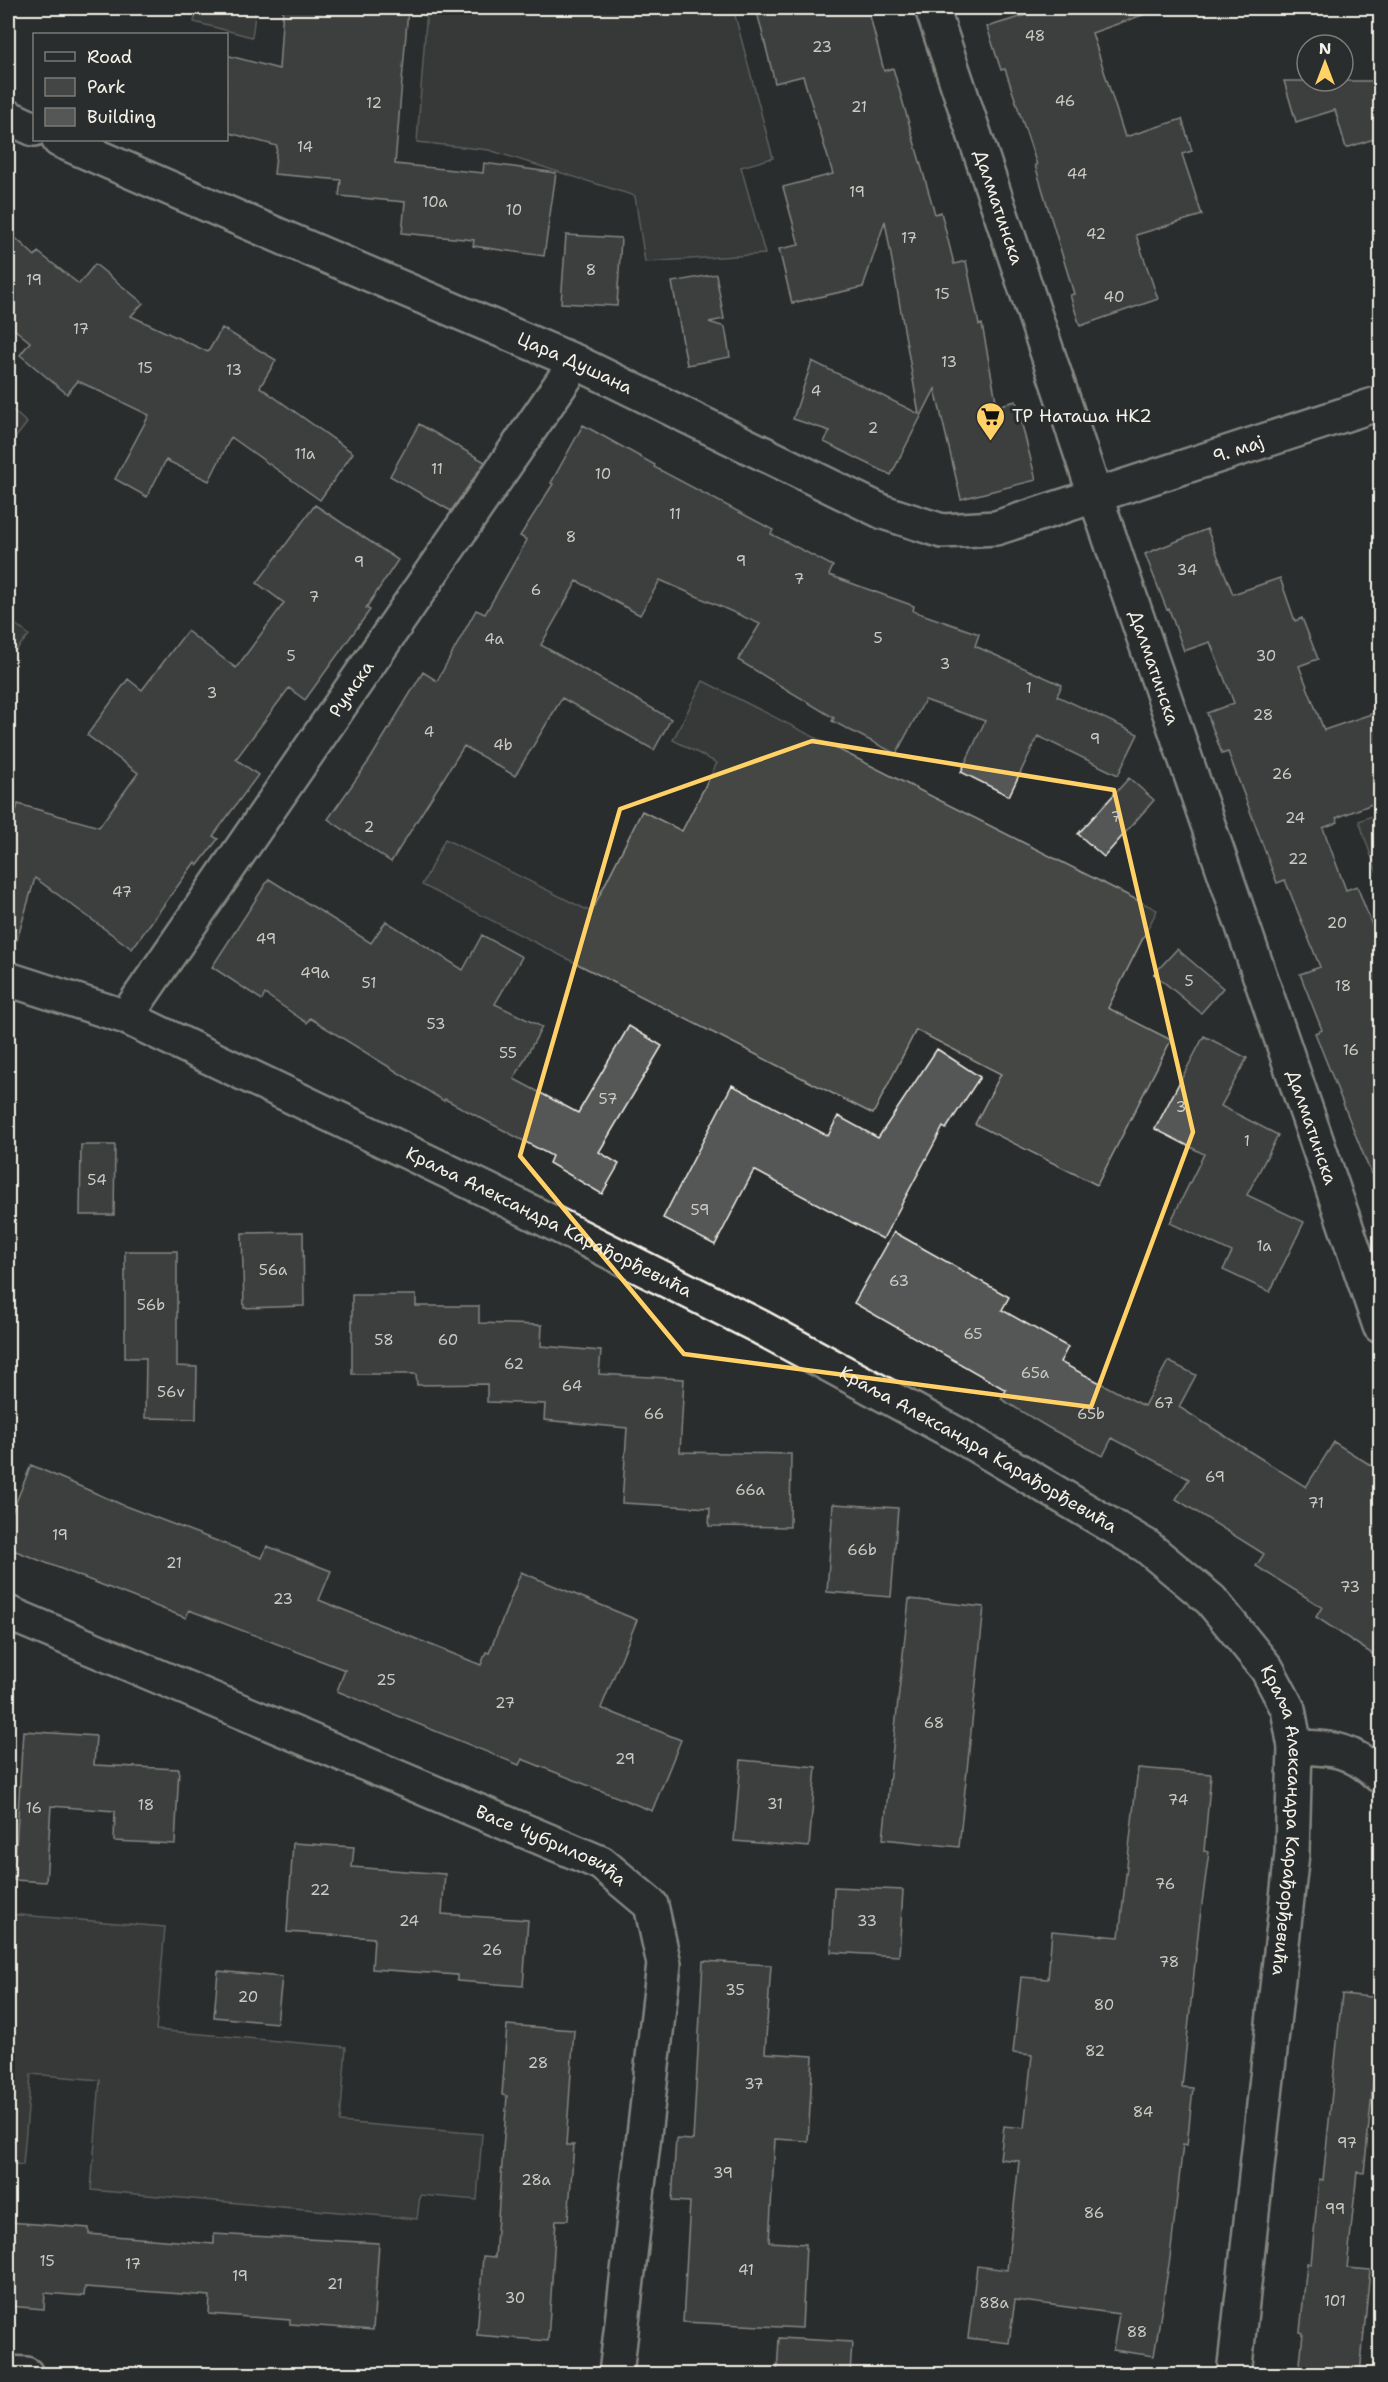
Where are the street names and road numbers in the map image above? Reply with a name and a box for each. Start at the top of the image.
street label: Далматинска [968,147,1029,268]
street label: Цара Душана [514,326,636,400]
street label: 9. мај [1209,430,1267,469]
street label: Далматинска [1123,607,1185,728]
street label: Румска [323,656,379,722]
street label: Далматинска [1281,1067,1343,1188]
street label: Краља Александра Карађорђевића [402,1141,696,1303]
street label: Краља Александра Карађорђевића [835,1361,1122,1538]
street label: Краља Александра Карађорђевића [1255,1661,1307,1977]
street label: Васе Чубриловића [472,1799,632,1892]

